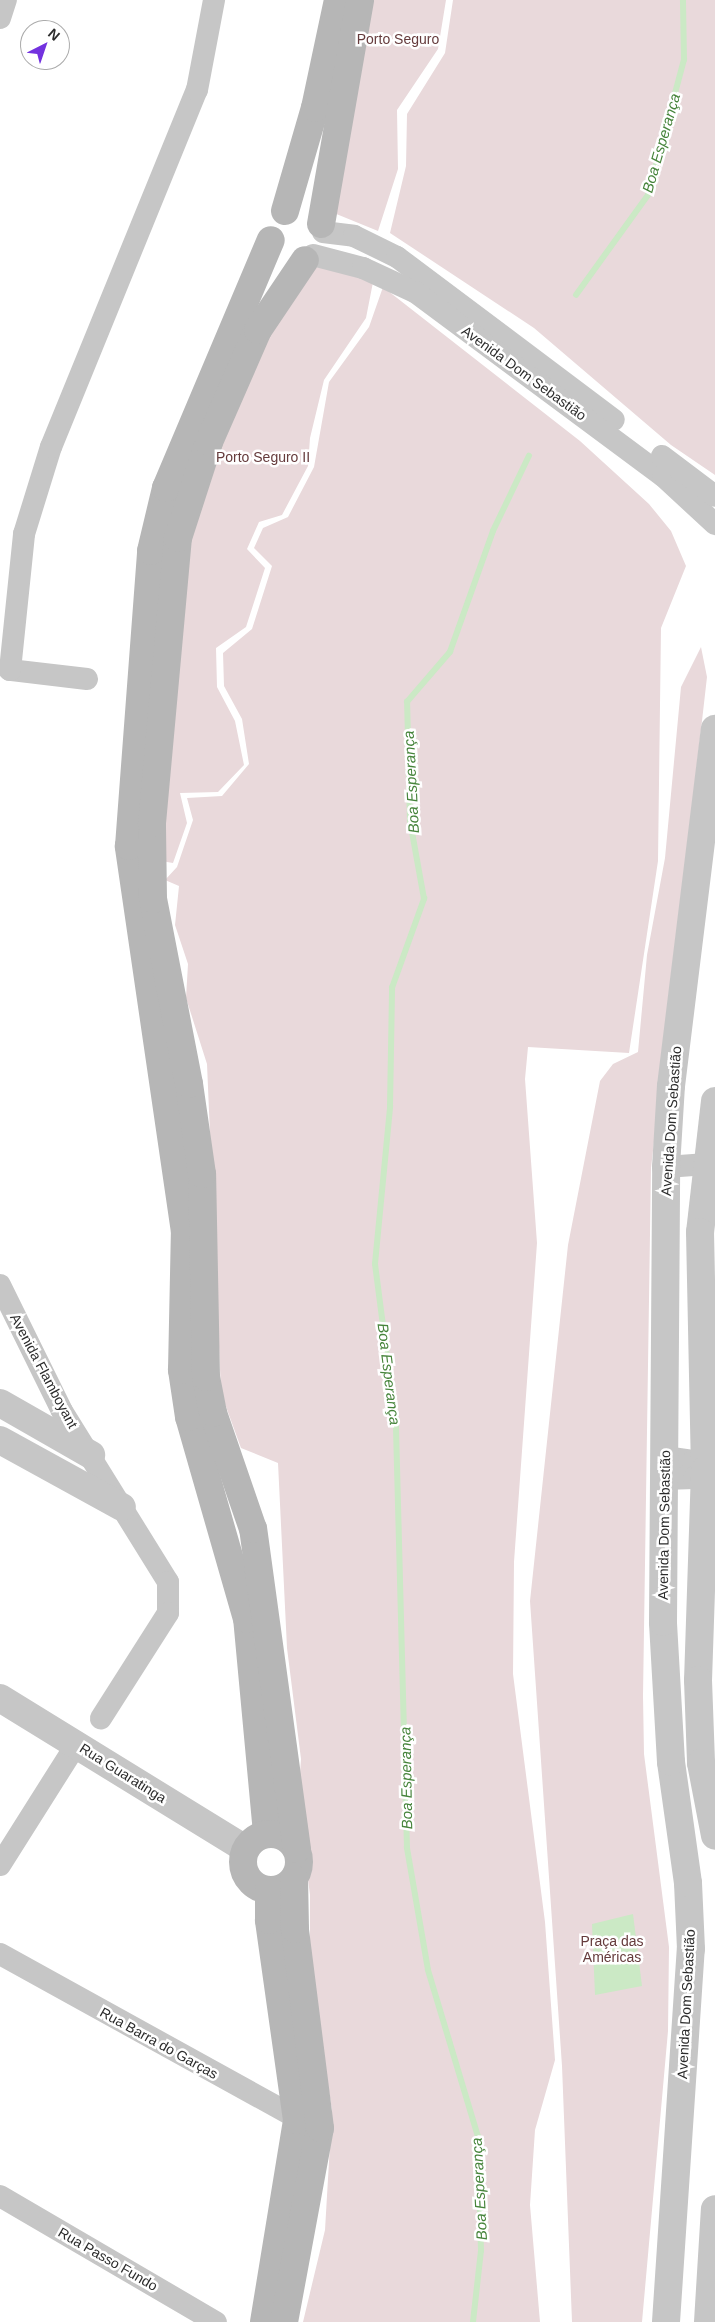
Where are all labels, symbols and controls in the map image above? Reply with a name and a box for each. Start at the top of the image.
north arrow [20,20,70,70]
text: N [45,25,63,44]
park label: Porto Seguro [357,31,439,47]
water label: Boa Esperança [638,91,684,195]
street label: Avenida Dom Sebastião [458,322,590,424]
park label: Porto Seguro II [216,449,310,465]
water label: Boa Esperança [399,730,423,834]
street label: Avenida Dom Sebastião [657,1046,685,1196]
street label: Avenida Flamboyant [7,1311,81,1431]
water label: Boa Esperança [374,1322,404,1426]
street label: Avenida Dom Sebastião [654,1450,674,1600]
water label: Boa Esperança [396,1727,416,1829]
street label: Rua Guaratinga [77,1740,169,1806]
street label: Avenida Dom Sebastião [674,1929,698,2079]
park label: Praça das Américas [580,1933,644,1965]
street label: Rua Barra do Garças [97,2004,221,2082]
water label: Boa Esperança [467,2137,491,2241]
street label: Rua Passo Fundo [55,2224,161,2294]

